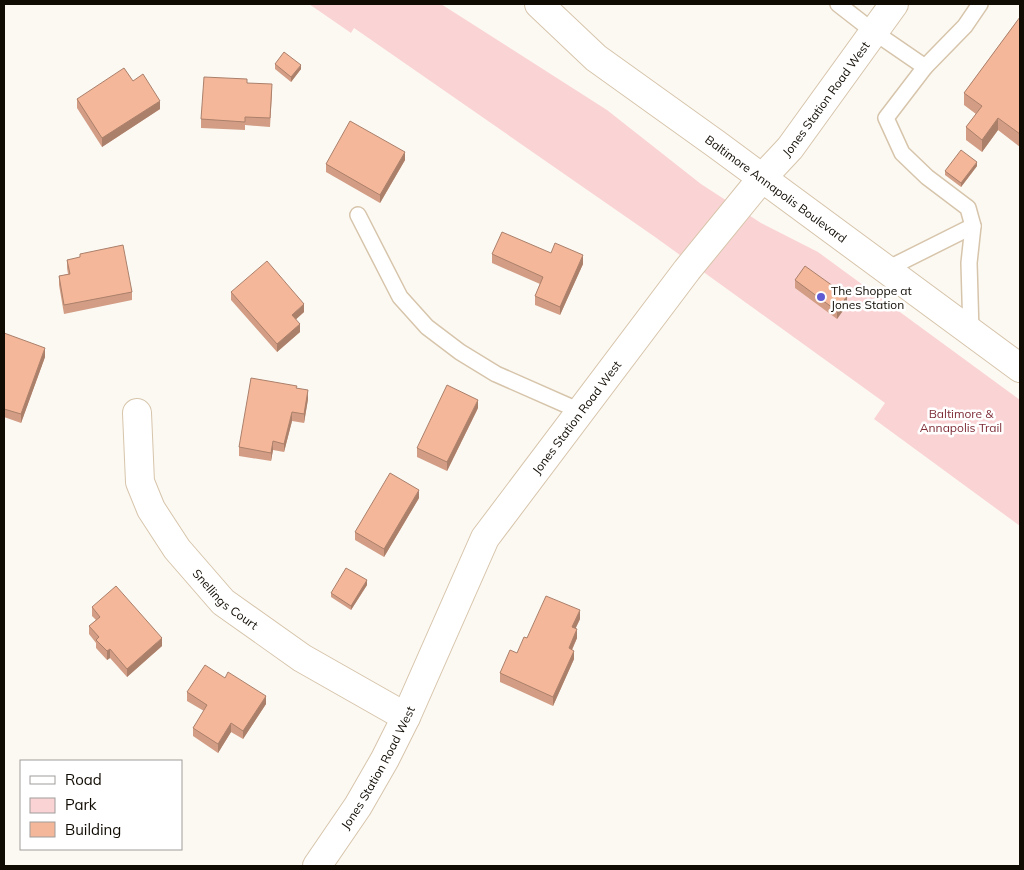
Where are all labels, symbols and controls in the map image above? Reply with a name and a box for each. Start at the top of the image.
street label: Jones Station Road West [779,38,872,159]
street label: Baltimore Annapolis Boulevard [703,131,850,245]
place label: The Shoppe at Jones Station [831,283,912,312]
marker: The Shoppe at Jones Station [815,291,827,303]
street label: Jones Station Road West [529,357,624,477]
park label: Baltimore & Annapolis Trail [920,406,1002,435]
street label: Snellings Court [190,565,261,632]
street label: Jones Station Road West [337,704,417,832]
legend [20,760,182,850]
text: Road [65,770,102,789]
text: Park [65,795,97,814]
text: Building [65,820,121,839]

